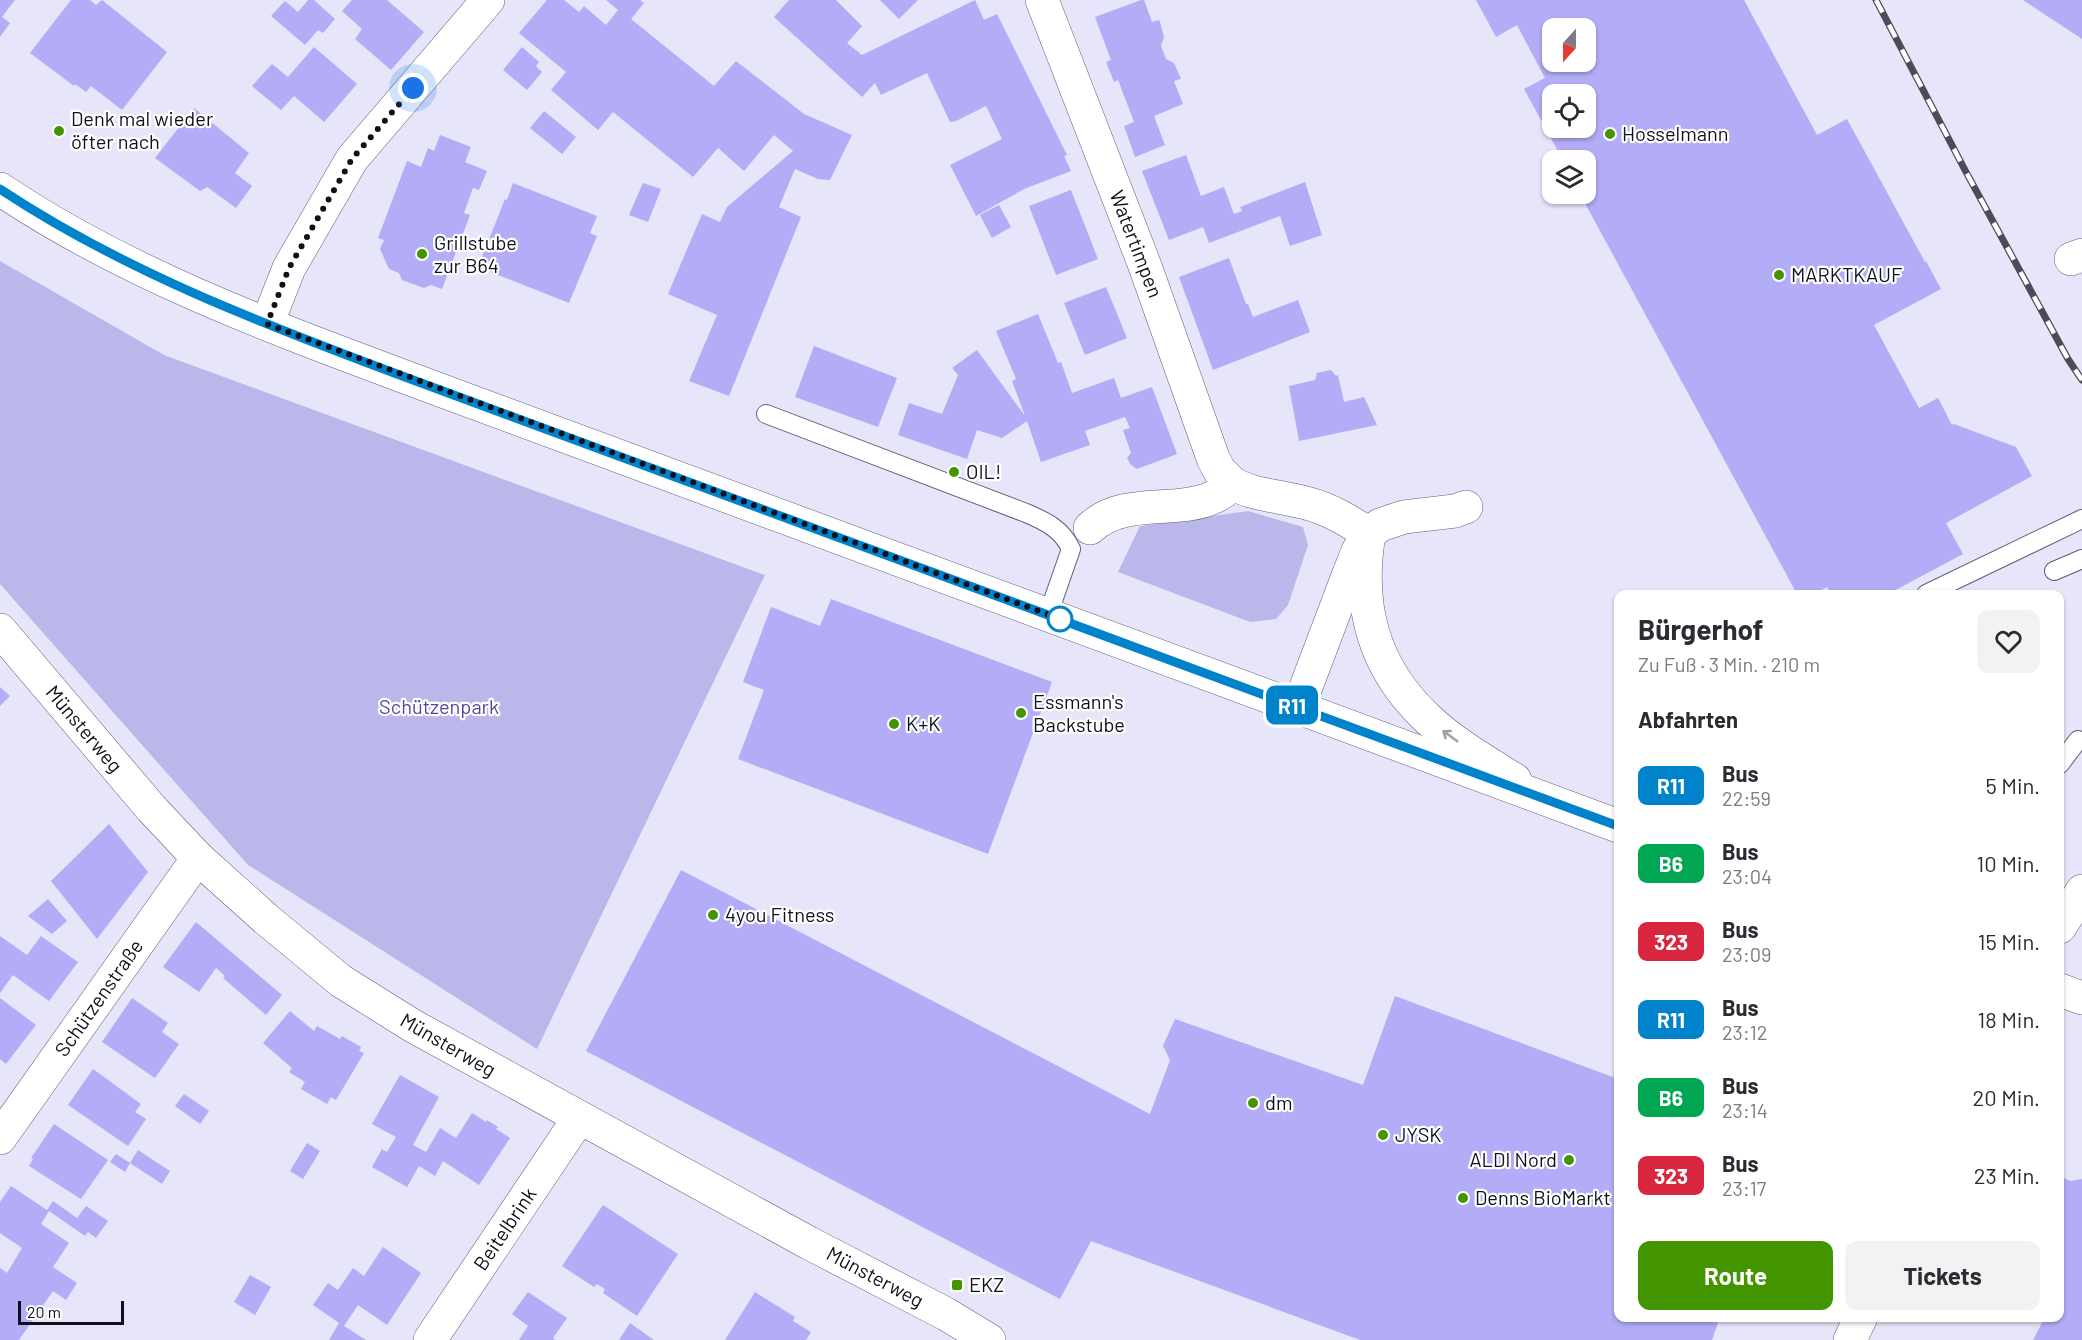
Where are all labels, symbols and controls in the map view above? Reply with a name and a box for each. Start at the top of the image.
north arrow [1542,18,1596,72]
map controls [1542,18,1596,204]
your location [398,73,428,103]
button: locate [1542,84,1596,138]
place label: Denk mal wieder öfter nach [71,106,213,153]
place label: Hosselmann [1622,121,1729,145]
marker: Denk mal wieder öfter nach [52,124,66,138]
marker: Hosselmann [1603,127,1617,141]
button: layers [1542,150,1596,204]
street label: Watertimpen [1105,186,1168,301]
place label: Grillstube zur B64 [434,230,517,277]
marker: Grillstube zur B64 [415,247,429,261]
place label: MARKTKAUF [1791,262,1902,286]
marker: MARKTKAUF [1772,268,1786,282]
place label: OIL! [966,459,1001,483]
marker: OIL! [947,465,961,479]
unlabelled marker [1047,606,1073,632]
button: heart [1977,610,2040,673]
text: Bürgerhof [1638,612,1763,646]
text: Zu Fuß · 3 Min. · 210 m [1638,652,1820,676]
street label: Münsterweg [41,680,128,777]
line badge: R11 [1258,686,1326,724]
place label: Essmann's Backstube [1033,689,1125,736]
text: R11 [1278,693,1306,718]
park label: Schützenpark [379,694,499,718]
marker: Essmann's Backstube [1014,706,1028,720]
text: Abfahrten [1638,706,1738,732]
place label: K+K [906,711,940,735]
marker: K+K [887,717,901,731]
one-way arrow [1442,730,1458,742]
text: Bus [1722,760,1759,786]
text: 5 Min. [1985,772,2040,798]
text: R11 [1657,773,1685,798]
text: 22:59 [1722,786,1771,810]
text: Bus [1722,838,1759,864]
text: 10 Min. [1977,850,2040,876]
text: B6 [1659,851,1683,876]
text: 23:04 [1722,864,1772,888]
place label: 4you Fitness [725,902,834,926]
marker: 4you Fitness [706,908,720,922]
text: Bus [1722,916,1759,942]
text: 15 Min. [1978,928,2040,954]
text: 323 [1654,929,1688,954]
street label: Schützenstraße [49,934,147,1061]
text: 23:09 [1722,942,1771,966]
text: Bus [1722,994,1759,1020]
text: 18 Min. [1978,1006,2040,1032]
street label: Münsterweg [396,1007,501,1081]
text: R11 [1657,1007,1685,1032]
text: 23:12 [1722,1020,1767,1044]
text: Bus [1722,1072,1759,1098]
text: 20 Min. [1973,1084,2040,1110]
text: B6 [1659,1085,1683,1110]
place label: dm [1265,1090,1292,1114]
marker: dm [1246,1096,1260,1110]
text: 23:14 [1722,1098,1768,1122]
place label: JYSK [1395,1122,1442,1146]
marker: JYSK [1376,1128,1390,1142]
place label: ALDI Nord [1469,1147,1557,1171]
text: Bus [1722,1150,1759,1176]
marker: ALDI Nord [1562,1153,1576,1167]
text: 23 Min. [1974,1162,2040,1188]
text: 323 [1654,1163,1688,1188]
text: 23:17 [1722,1176,1766,1200]
street label: Beitelbrink [468,1183,541,1274]
place label: Denns BioMarkt [1475,1185,1611,1209]
marker: Denns BioMarkt [1456,1191,1470,1205]
street label: Münsterweg [823,1241,928,1312]
button: Route [1638,1241,1833,1310]
button: Tickets [1845,1241,2040,1310]
place label: EKZ [969,1272,1004,1296]
marker: EKZ [950,1278,964,1292]
scale bar [18,1298,124,1326]
text: 20 m [27,1302,61,1321]

